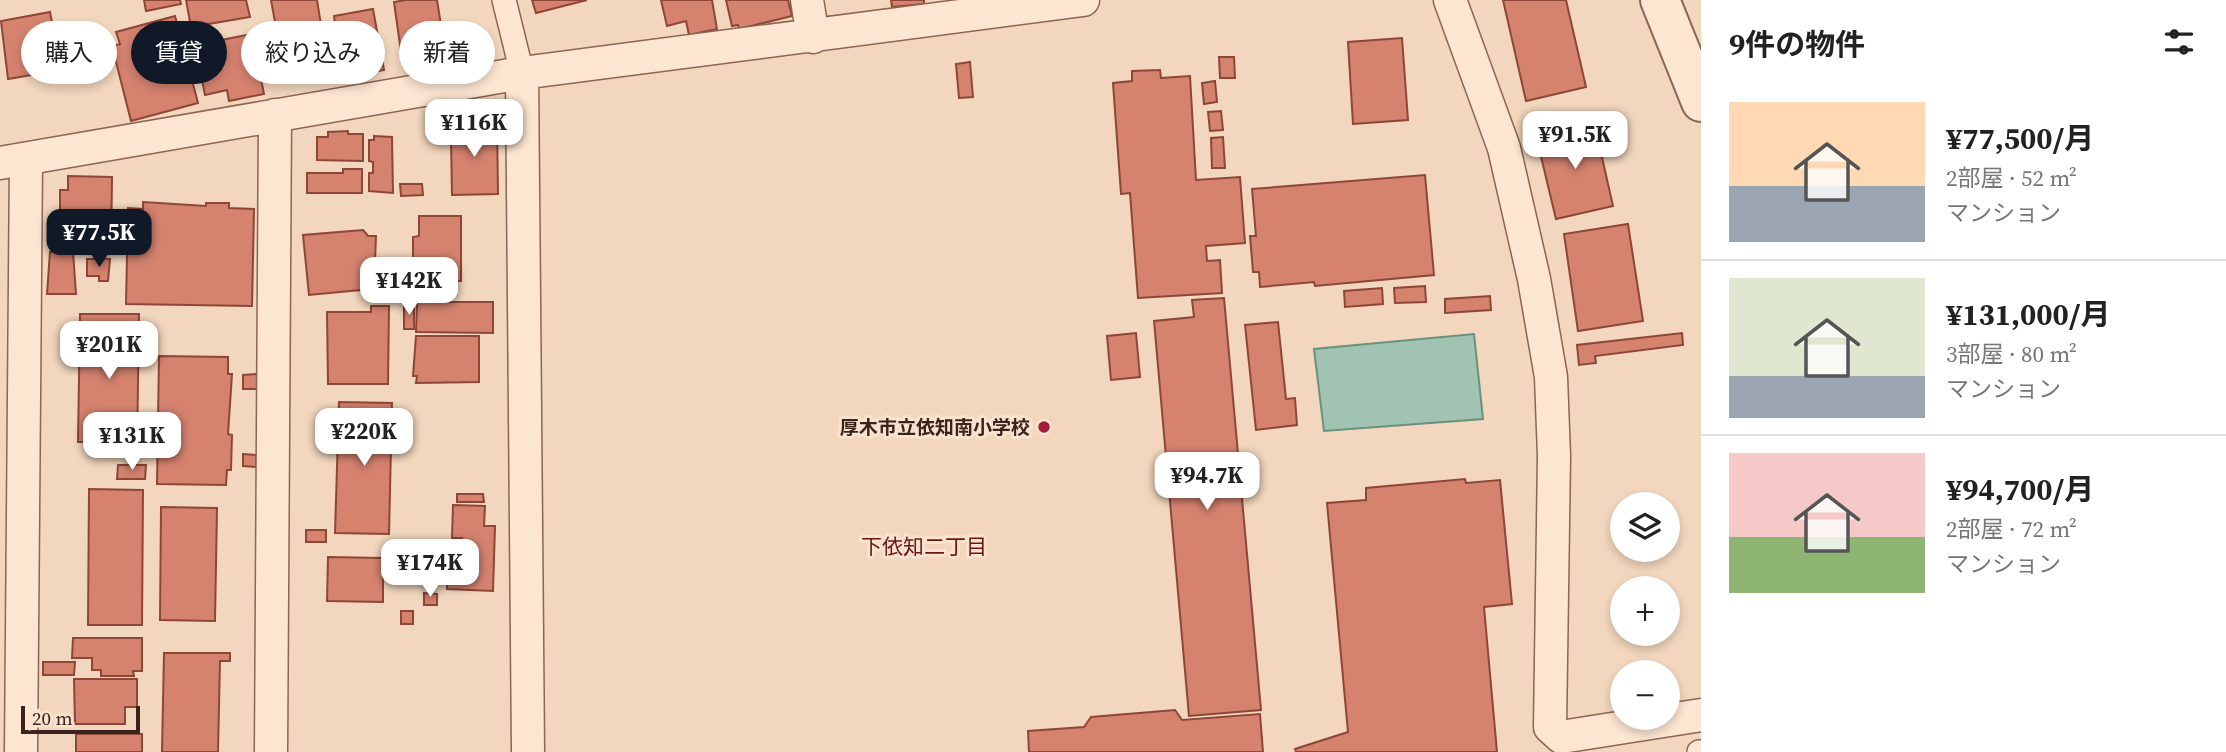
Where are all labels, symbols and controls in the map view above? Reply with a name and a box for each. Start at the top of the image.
chip: 購入 [21,21,117,84]
chip: 賃貸 [131,21,227,84]
chip: 絞り込み [241,21,385,84]
chip: 新着 [399,21,495,84]
icon: filters [2160,23,2198,61]
text: 9件の物件 [1729,24,1865,65]
pin: ¥116K [425,100,523,159]
text: ¥116K [441,106,507,138]
pin: ¥91.5K [1518,111,1632,171]
text: ¥91.5K [1539,118,1611,150]
text: ¥77,500/月 [1946,118,2094,159]
icon: home [1785,130,1869,214]
text: 2部屋 · 52 m² [1946,162,2077,194]
text: マンション [1946,197,2061,229]
pin: ¥77.5K [42,210,156,269]
text: ¥77.5K [63,216,135,248]
pin: ¥142K [360,258,458,317]
text: ¥142K [376,264,442,296]
text: ¥131,000/月 [1946,294,2110,335]
icon: home [1785,306,1869,390]
pin: ¥201K [60,322,158,381]
text: ¥201K [76,328,142,360]
text: 3部屋 · 80 m² [1946,338,2077,370]
text: マンション [1946,373,2061,405]
pin: ¥220K [315,408,413,468]
pin: ¥131K [83,412,181,472]
place label: 厚木市立依知南小学校 [840,414,1030,440]
text: ¥220K [331,415,397,447]
text: ¥131K [99,419,165,451]
marker: 厚木市立依知南小学校 [1036,419,1052,435]
pin: ¥94.7K [1150,452,1264,512]
text: ¥94.7K [1171,459,1243,491]
text: ¥94,700/月 [1946,469,2094,510]
icon: home [1785,481,1869,565]
map controls [1610,492,1680,730]
button: layers [1610,492,1680,562]
text: 2部屋 · 72 m² [1946,513,2077,545]
district label: 下依知二丁目 [861,532,987,561]
pin: ¥174K [381,540,479,599]
text: ¥174K [397,546,463,578]
text: マンション [1946,548,2061,580]
button: + [1610,576,1680,646]
button: − [1610,660,1680,730]
scale bar [21,703,140,735]
text: 20 m [32,705,73,731]

